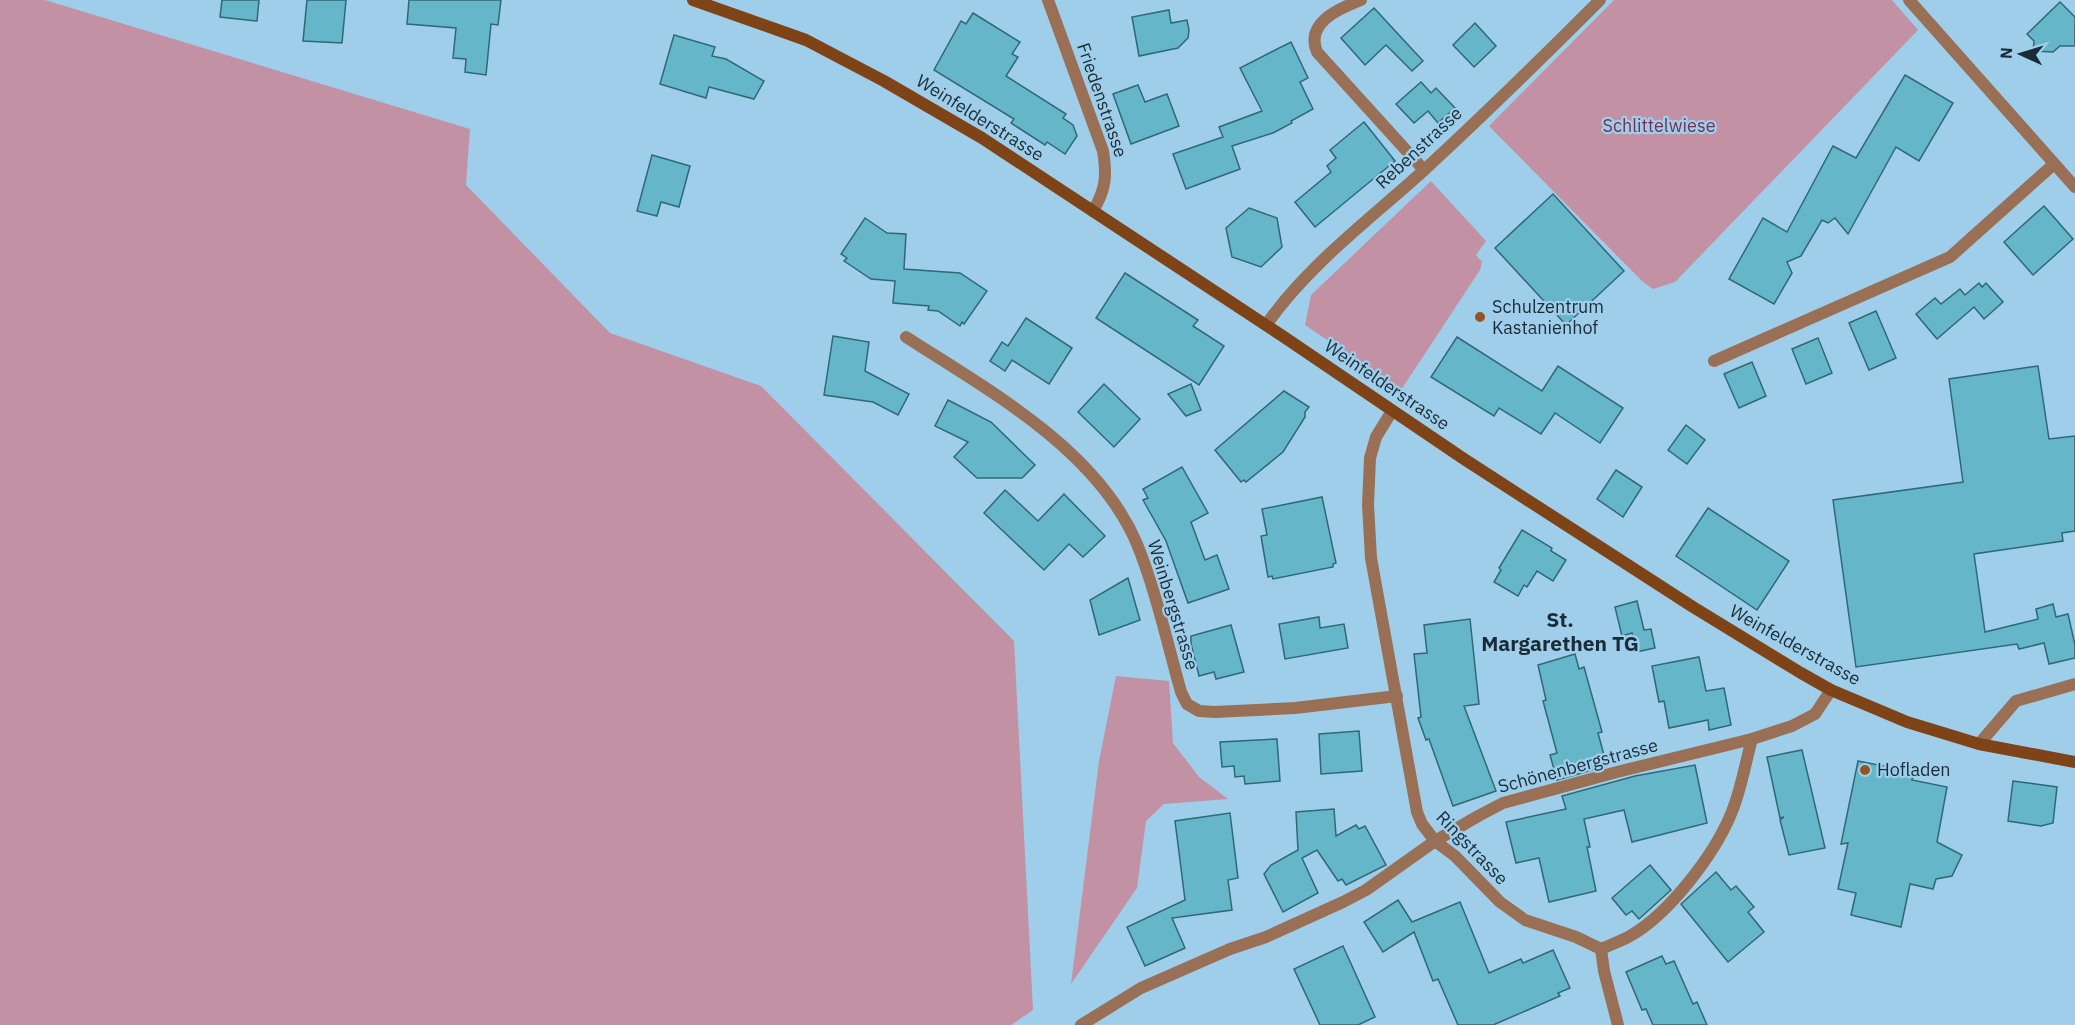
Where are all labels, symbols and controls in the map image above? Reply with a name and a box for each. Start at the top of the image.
north arrow [1991,24,2051,84]
street label: Friedenstrasse [1072,40,1133,160]
text: N [1996,46,2016,59]
street label: Weinfelderstrasse [912,69,1048,166]
street label: Rebenstrasse [1371,102,1467,194]
park label: Schlittelwiese [1602,114,1716,137]
place label: Schulzentrum Kastanienhof [1492,295,1604,339]
marker: Schulzentrum Kastanienhof [1473,310,1487,324]
street label: Weinfelderstrasse [1320,334,1454,435]
street label: Weinbergstrasse [1143,537,1204,673]
street label: Weinfelderstrasse [1726,599,1865,690]
district label: St. Margarethen TG [1481,605,1639,657]
street label: Schönenbergstrasse [1495,733,1660,798]
place label: Hofladen [1877,758,1951,781]
marker: Hofladen [1858,763,1872,777]
street label: Ringstrasse [1431,806,1513,890]

